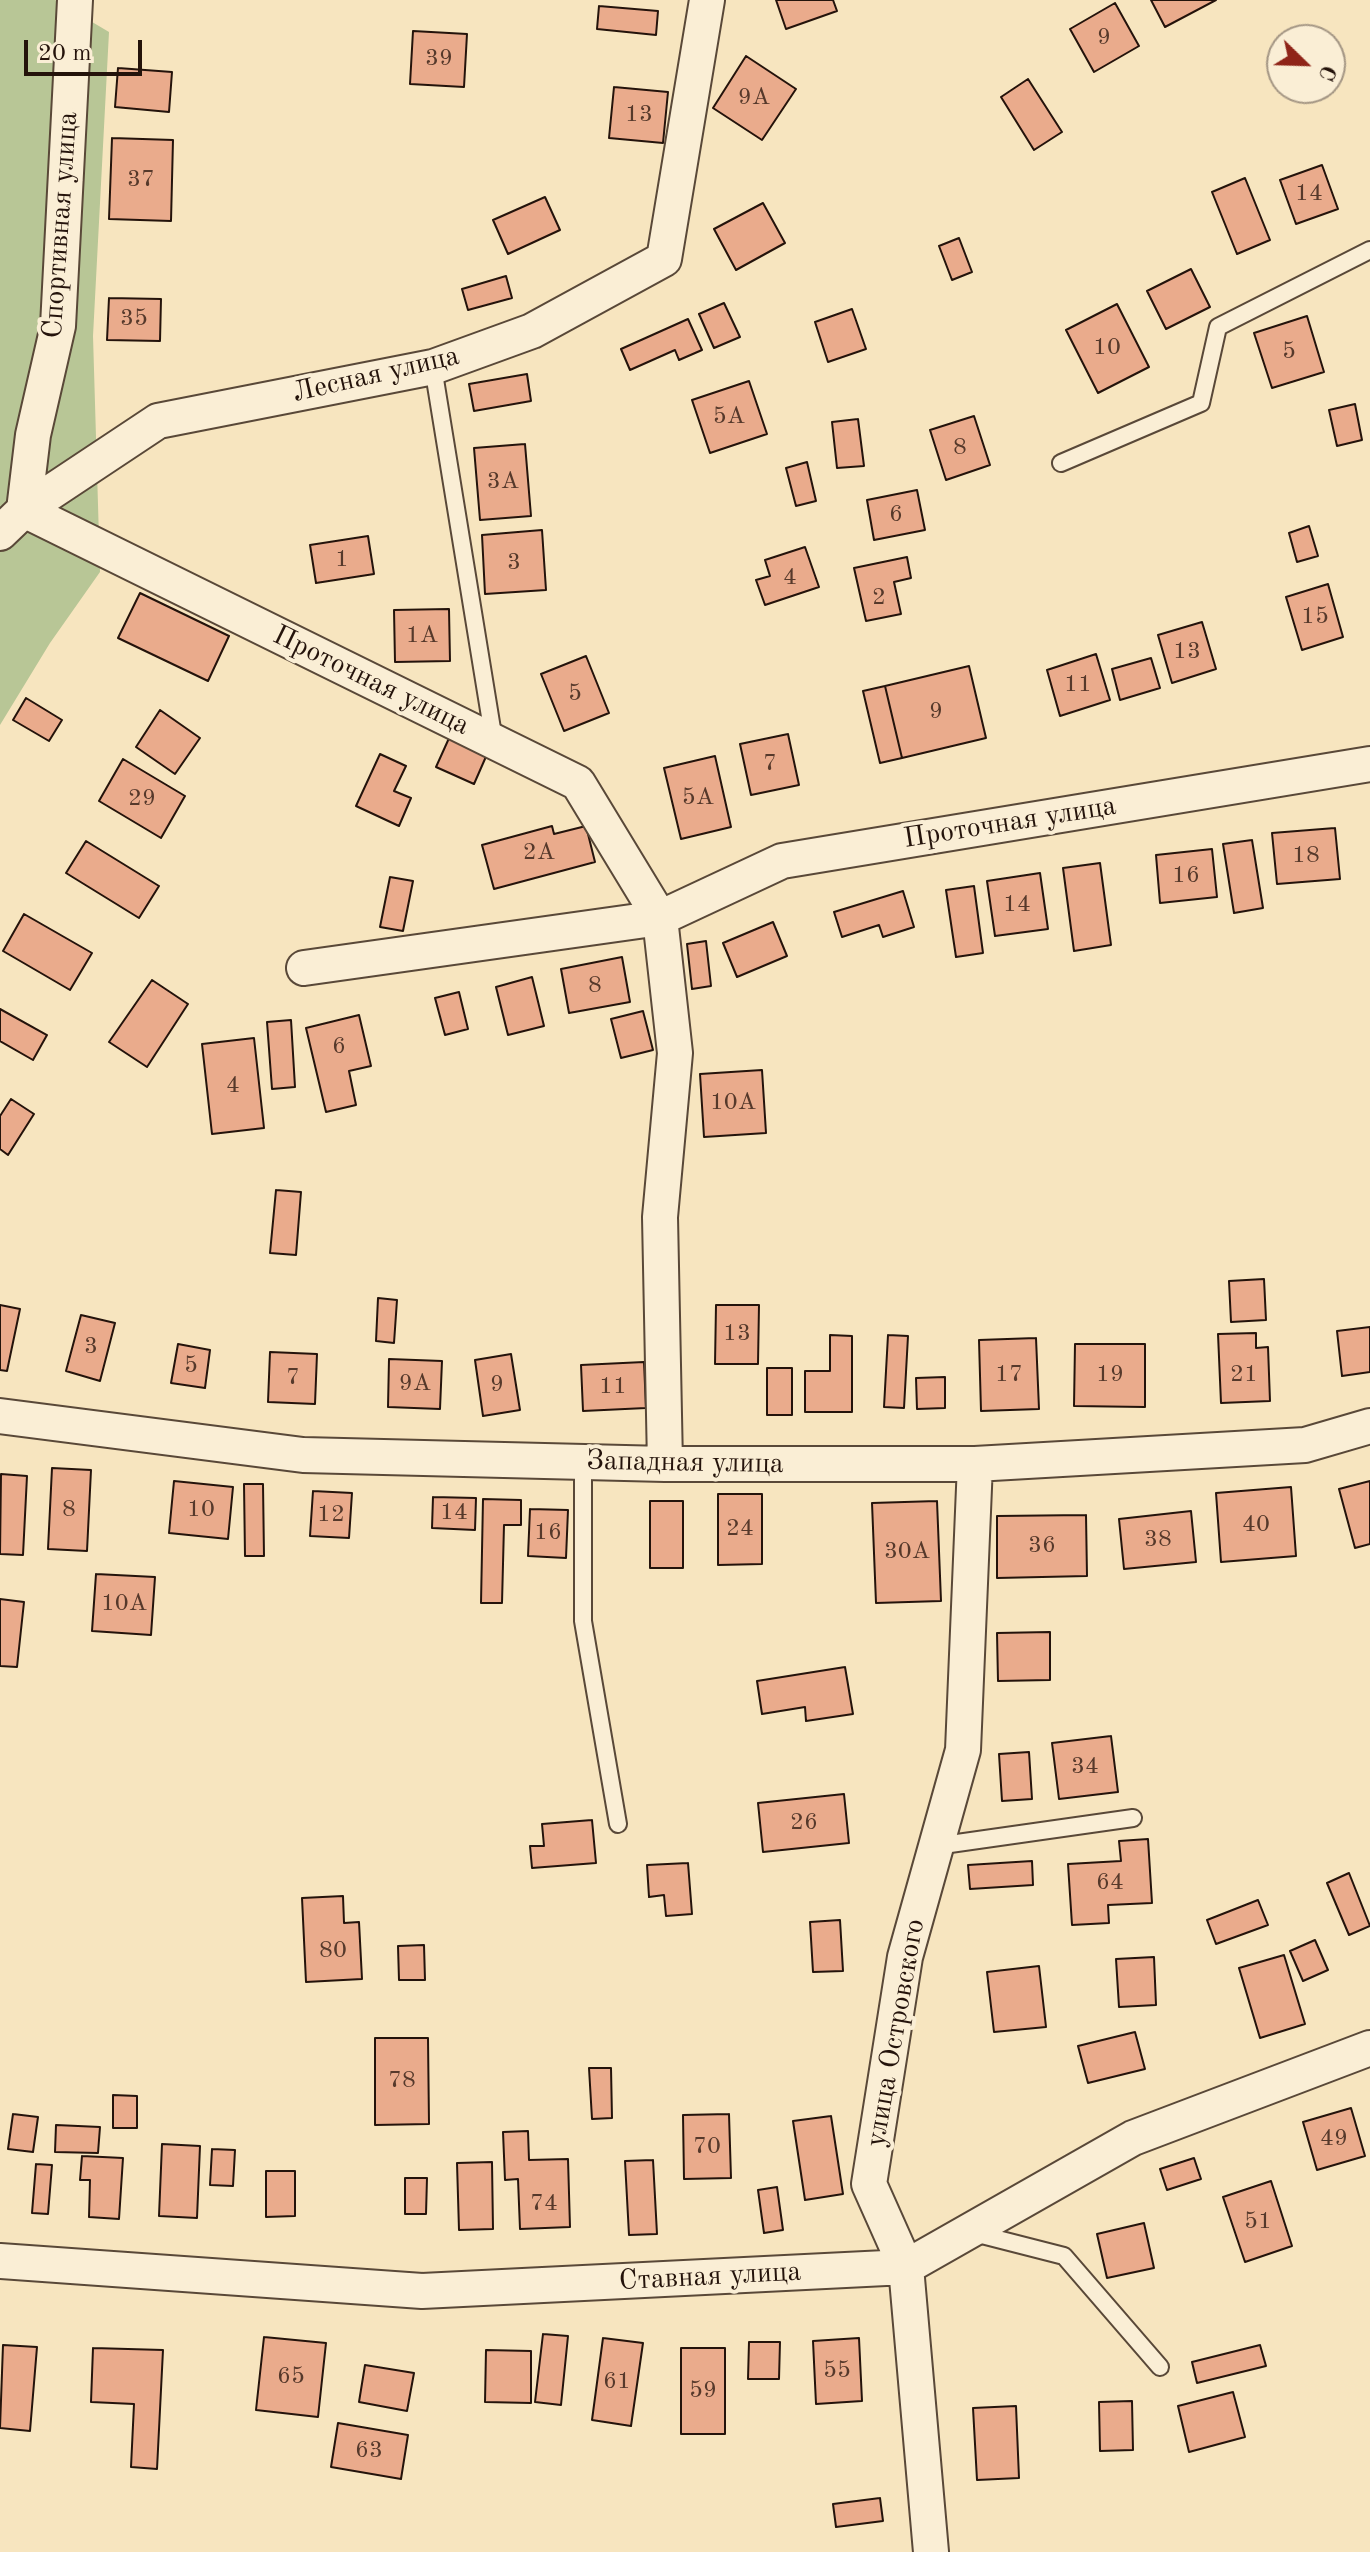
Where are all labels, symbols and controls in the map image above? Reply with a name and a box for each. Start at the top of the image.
scale bar [28,24,146,74]
house number: 9 [1097,24,1111,52]
north arrow [1266,24,1346,104]
text: 20 m [38,42,92,66]
house number: 39 [425,45,453,73]
text: С [1313,62,1339,84]
house number: 9А [738,84,770,112]
house number: 13 [625,101,653,129]
street label: Спортивная улица [36,110,86,340]
house number: 37 [127,166,155,194]
house number: 14 [1295,180,1323,208]
house number: 35 [120,305,148,333]
house number: 10 [1093,334,1121,362]
house number: 5 [1282,338,1296,366]
street label: Лесная улица [289,340,463,410]
house number: 5А [713,403,745,431]
house number: 8 [953,434,967,462]
house number: 3А [487,468,519,496]
house number: 6 [889,501,903,529]
house number: 1 [335,546,349,574]
house number: 3 [507,549,521,577]
house number: 4 [783,564,797,592]
house number: 2 [872,584,886,612]
house number: 15 [1301,603,1329,631]
street label: Проточная улица [267,619,475,743]
house number: 1А [406,622,438,650]
house number: 13 [1173,638,1201,666]
house number: 11 [1064,671,1092,699]
house number: 5 [568,680,582,708]
house number: 9 [929,698,943,726]
house number: 7 [763,750,777,778]
house number: 5А [682,784,714,812]
house number: 29 [128,785,156,813]
street label: Проточная улица [901,790,1119,856]
house number: 2А [523,839,555,867]
house number: 18 [1292,842,1320,870]
house number: 16 [1172,862,1200,890]
house number: 14 [1003,891,1031,919]
house number: 8 [588,972,602,1000]
house number: 6 [332,1033,346,1061]
house number: 4 [226,1072,240,1100]
house number: 10А [710,1089,756,1117]
house number: 13 [723,1320,751,1348]
house number: 3 [84,1333,98,1361]
house number: 5 [184,1352,198,1380]
house number: 17 [995,1361,1023,1389]
house number: 19 [1096,1361,1124,1389]
house number: 21 [1230,1361,1258,1389]
house number: 7 [286,1364,300,1392]
house number: 9А [399,1370,431,1398]
house number: 9 [490,1371,504,1399]
house number: 11 [599,1373,627,1401]
street label: Западная улица [586,1444,784,1482]
house number: 8 [62,1496,76,1524]
house number: 10 [187,1496,215,1524]
house number: 14 [440,1499,468,1527]
house number: 12 [317,1501,345,1529]
house number: 40 [1242,1511,1270,1539]
house number: 24 [726,1515,754,1543]
house number: 16 [534,1519,562,1547]
house number: 38 [1144,1526,1172,1554]
house number: 36 [1028,1532,1056,1560]
house number: 30А [884,1538,930,1566]
house number: 10А [101,1590,147,1618]
house number: 34 [1071,1753,1099,1781]
house number: 26 [790,1809,818,1837]
house number: 64 [1096,1869,1124,1897]
street label: улица Островского [859,1916,933,2150]
house number: 80 [319,1937,347,1965]
house number: 78 [388,2067,416,2095]
house number: 49 [1320,2125,1348,2153]
house number: 70 [693,2133,721,2161]
house number: 74 [530,2190,558,2218]
house number: 51 [1244,2208,1272,2236]
street label: Ставная улица [618,2255,802,2299]
house number: 55 [823,2357,851,2385]
house number: 65 [277,2363,305,2391]
house number: 61 [603,2368,631,2396]
house number: 59 [689,2377,717,2405]
house number: 63 [355,2437,383,2465]

